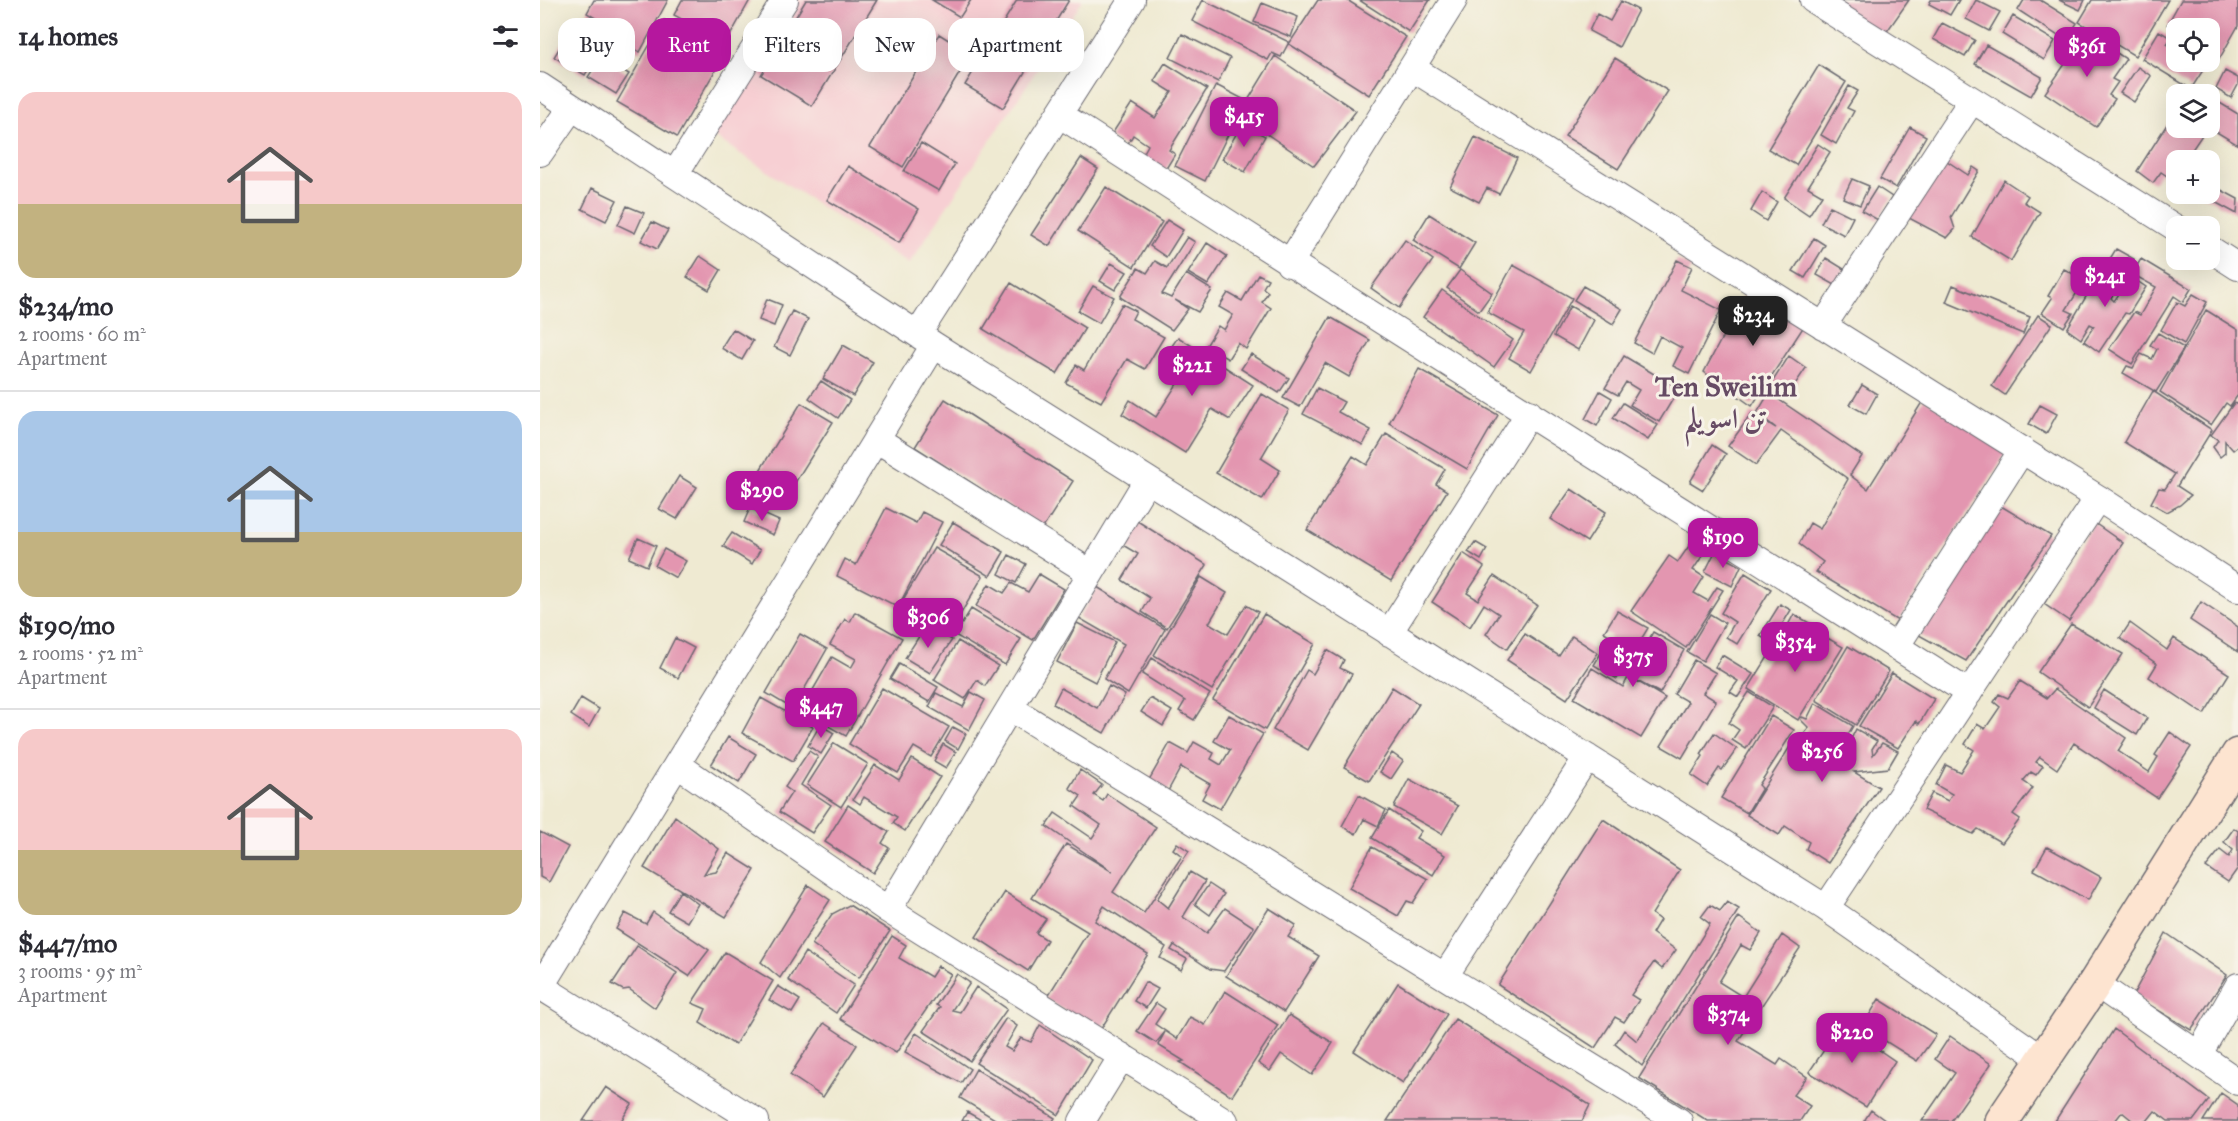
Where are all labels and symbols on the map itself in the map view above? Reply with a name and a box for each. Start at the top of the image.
pin: $361 [2051,27,2123,78]
pin: $415 [1208,97,1280,148]
pin: $241 [2069,257,2141,308]
pin: $234 [1717,296,1789,347]
pin: $221 [1156,346,1228,397]
district label: Ten Sweilim تن اسويلم [1655,369,1797,447]
pin: $290 [726,471,798,522]
pin: $190 [1687,518,1759,569]
pin: $306 [892,598,964,649]
pin: $354 [1759,622,1831,673]
pin: $375 [1597,637,1669,688]
pin: $447 [785,688,857,739]
pin: $256 [1786,732,1858,783]
pin: $374 [1692,995,1764,1046]
pin: $220 [1816,1013,1888,1064]

